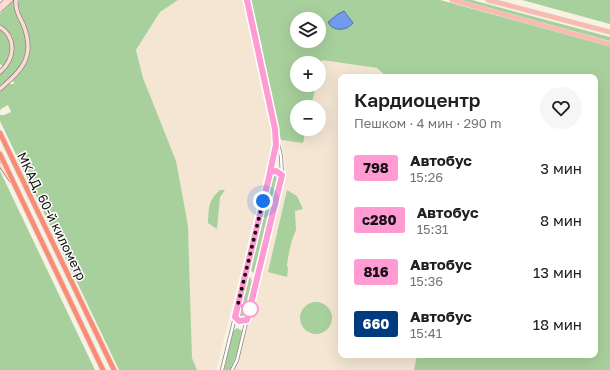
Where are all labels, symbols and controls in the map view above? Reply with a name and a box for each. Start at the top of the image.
map controls [290,12,326,136]
button: layers [290,12,326,48]
button: + [290,56,326,92]
button: heart [540,87,582,129]
text: Кардиоцентр [354,88,481,111]
button: − [290,100,326,136]
text: Пешком · 4 мин · 290 m [354,115,502,131]
street label: МКАД, 60-й километр [14,149,90,283]
text: Автобус [410,151,472,169]
text: 798 [363,159,389,176]
text: 3 мин [540,159,582,177]
text: 15:26 [410,169,443,185]
your location [253,191,273,211]
text: Автобус [417,203,479,221]
text: с280 [362,211,397,228]
text: 8 мин [540,211,582,229]
text: 15:31 [417,221,448,237]
text: Автобус [410,255,472,273]
text: 816 [363,263,389,280]
text: 13 мин [533,263,582,281]
text: 15:36 [410,273,443,289]
unlabelled marker [241,300,259,318]
text: Автобус [410,307,472,325]
text: 660 [363,315,389,332]
text: 18 мин [533,315,582,333]
text: 15:41 [410,325,442,341]

